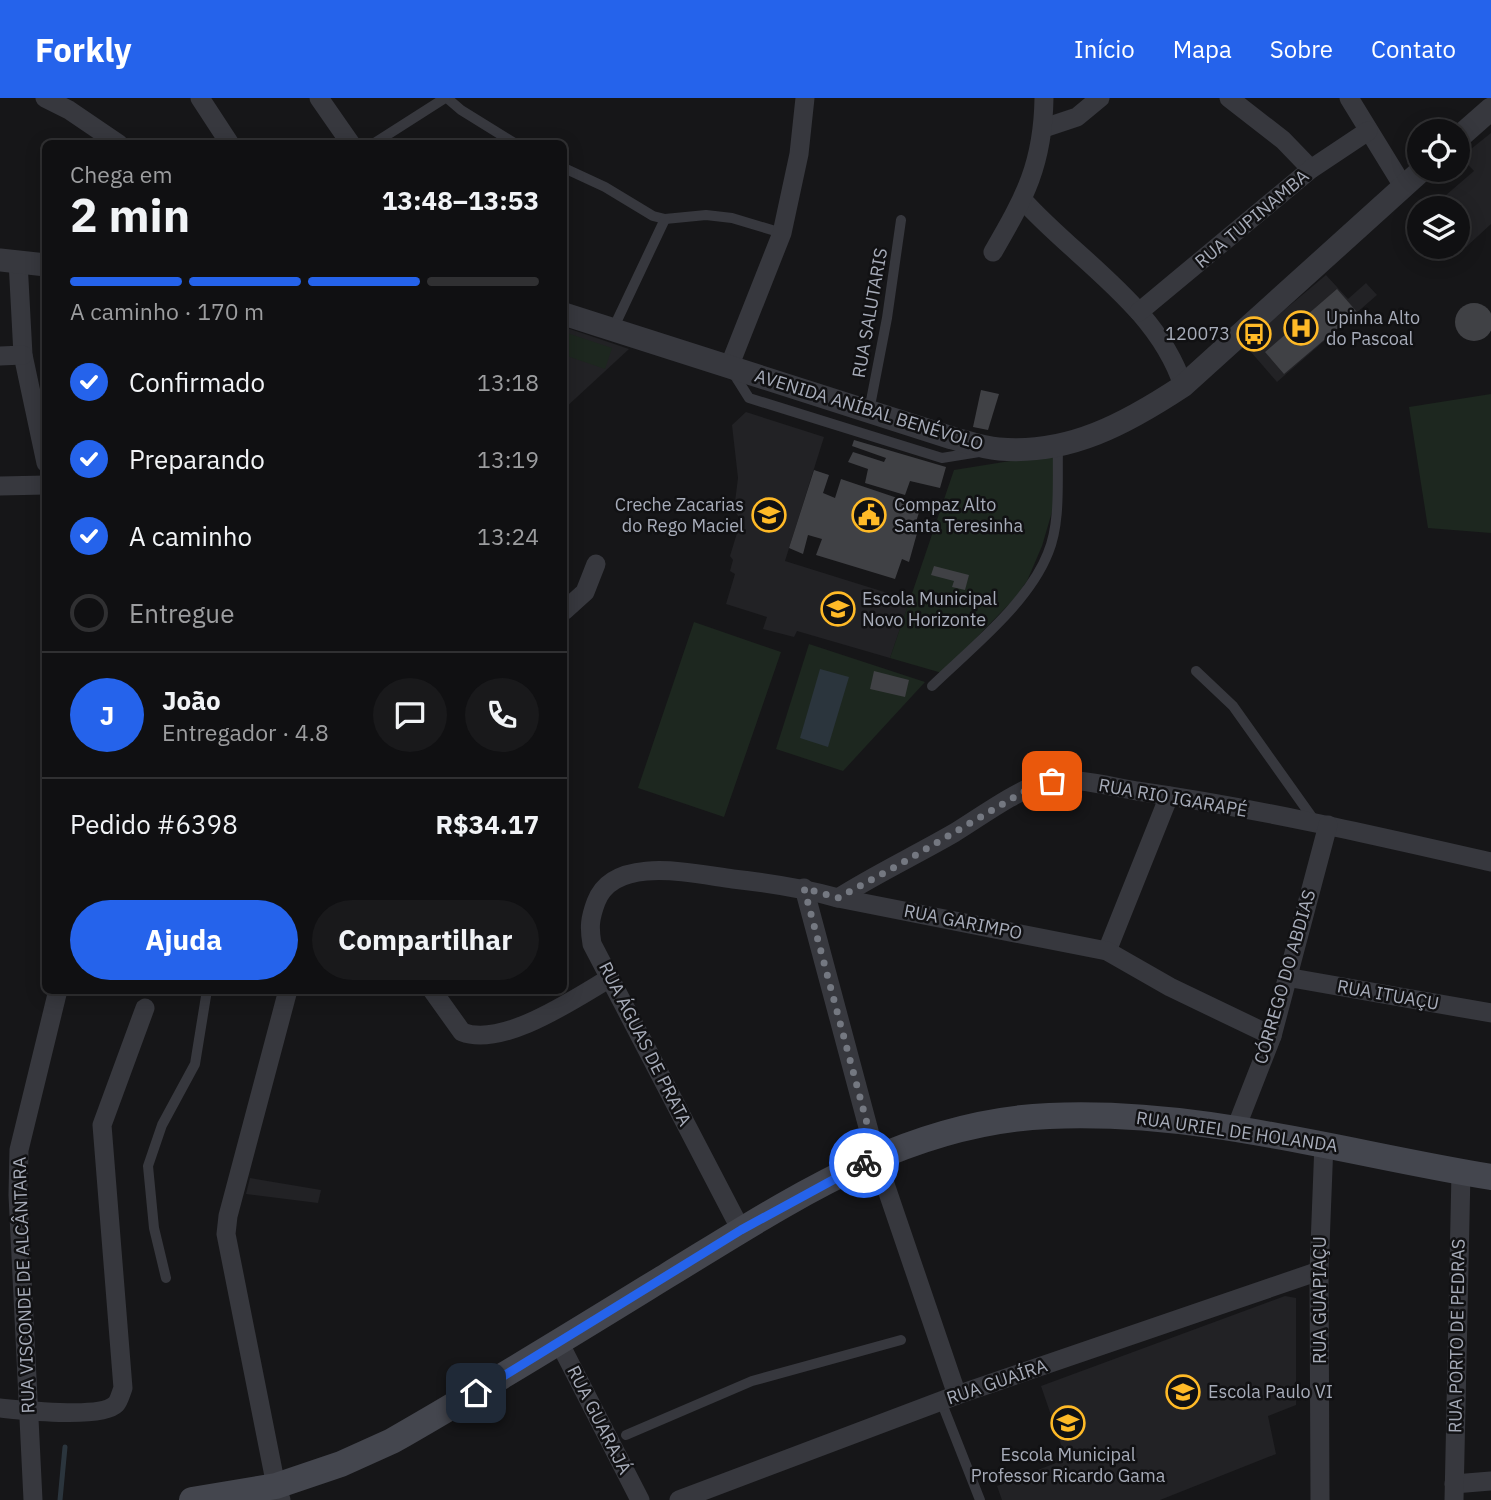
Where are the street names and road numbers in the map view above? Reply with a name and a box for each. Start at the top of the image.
street label: RUA TUPINAMBA [1190,164,1314,273]
street label: RUA SALUTARIS [847,246,892,380]
street label: AVENIDA ANÍBAL BENÉVOLO [752,364,986,455]
street label: RUA RIO IGARAPÉ [1097,773,1249,822]
street label: CÓRREGO DO ABDIAS [1249,887,1320,1067]
street label: RUA GARIMPO [902,899,1024,944]
street label: RUA ÁGUAS DE PRATA [594,958,697,1130]
street label: RUA ITUAÇU [1335,974,1441,1015]
street label: RUA URIEL DE HOLANDA [1135,1106,1340,1157]
street label: RUA VISCONDE DE ALCÂNTARA [8,1156,39,1414]
street label: RUA GUAPIAÇU [1308,1236,1331,1364]
street label: RUA PORTO DE PEDRAS [1443,1239,1470,1433]
street label: RUA GUAÍRA [943,1353,1051,1410]
street label: RUA GUARAJÁ [562,1362,637,1478]

